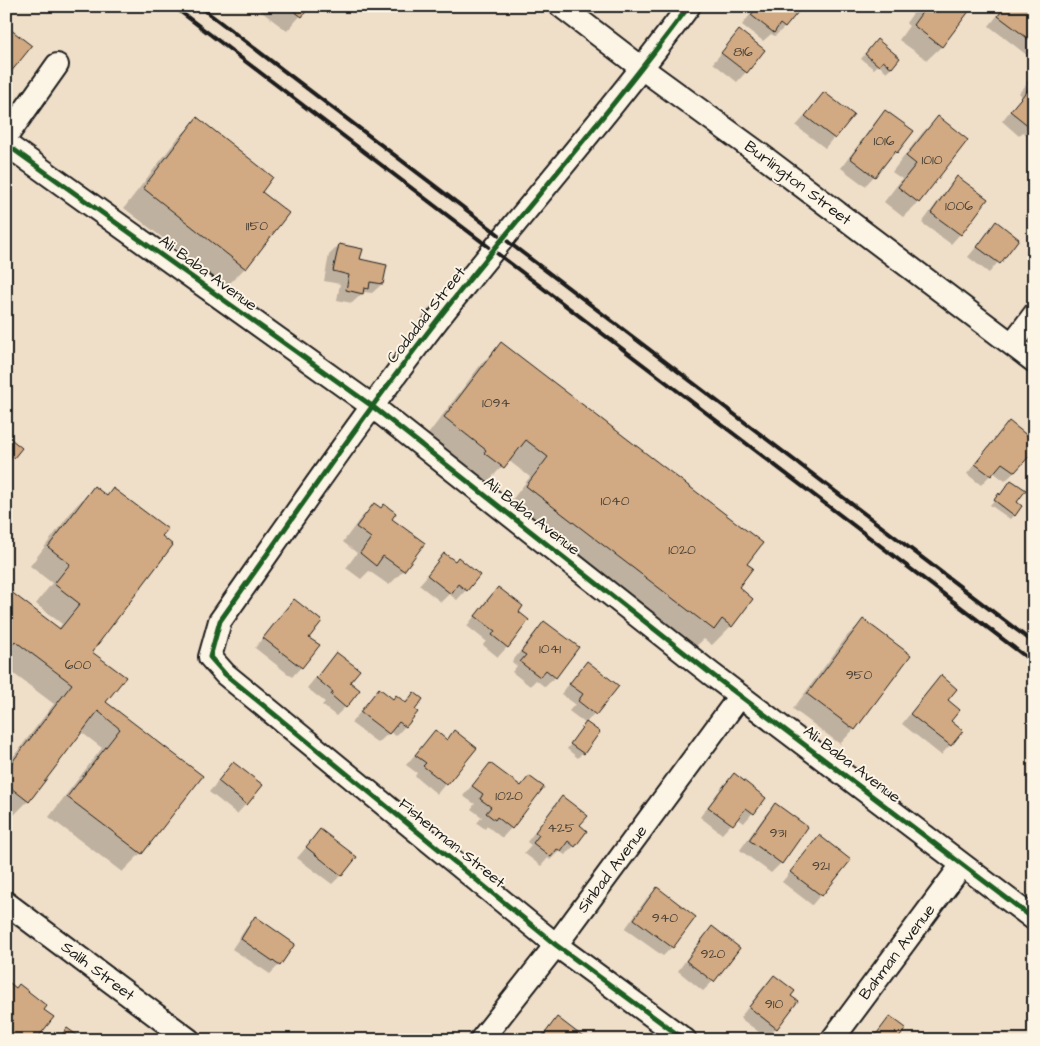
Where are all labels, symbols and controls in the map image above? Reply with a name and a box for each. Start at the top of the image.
house number: 816 [733,42,753,62]
house number: 1016 [873,131,895,151]
street label: Burlington Street [739,135,856,232]
house number: 1010 [921,150,943,170]
house number: 1006 [945,196,973,216]
house number: 1150 [246,216,268,236]
street label: Ali Baba Avenue [154,230,262,316]
street label: Codadad Street [381,262,471,368]
house number: 1094 [482,393,511,413]
street label: Ali Baba Avenue [479,471,585,561]
house number: 1040 [601,491,630,511]
house number: 1020 [668,540,696,560]
house number: 1041 [539,639,561,659]
house number: 600 [65,655,91,675]
house number: 950 [846,665,873,685]
street label: Ali Baba Avenue [799,720,905,808]
house number: 1020 [495,786,523,806]
street label: Fisherman Street [394,793,510,893]
house number: 425 [547,818,575,838]
street label: Sinbad Avenue [572,820,652,917]
house number: 931 [770,823,787,843]
house number: 921 [812,856,830,876]
street label: Bahman Avenue [854,899,940,1004]
house number: 940 [652,908,678,928]
street label: Salih Street [57,936,140,1006]
house number: 920 [701,944,726,964]
house number: 910 [765,994,783,1014]

